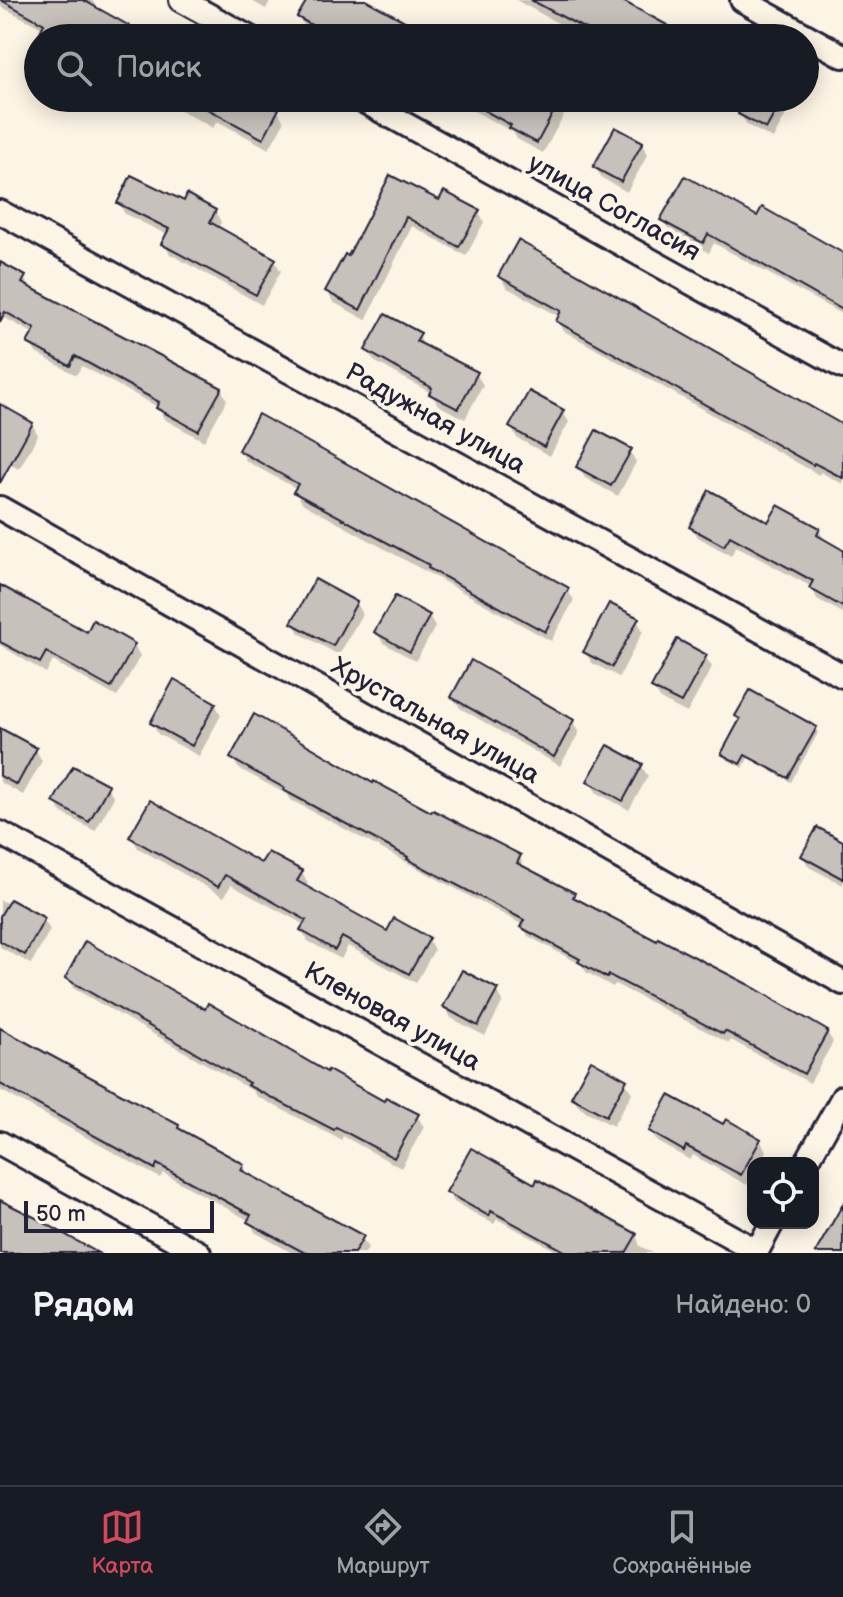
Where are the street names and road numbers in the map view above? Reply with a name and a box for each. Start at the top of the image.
street label: улица Согласия [522,148,706,268]
street label: Радужная улица [340,357,530,481]
street label: Хрустальная улица [326,651,544,791]
street label: Кленовая улица [298,956,486,1078]

